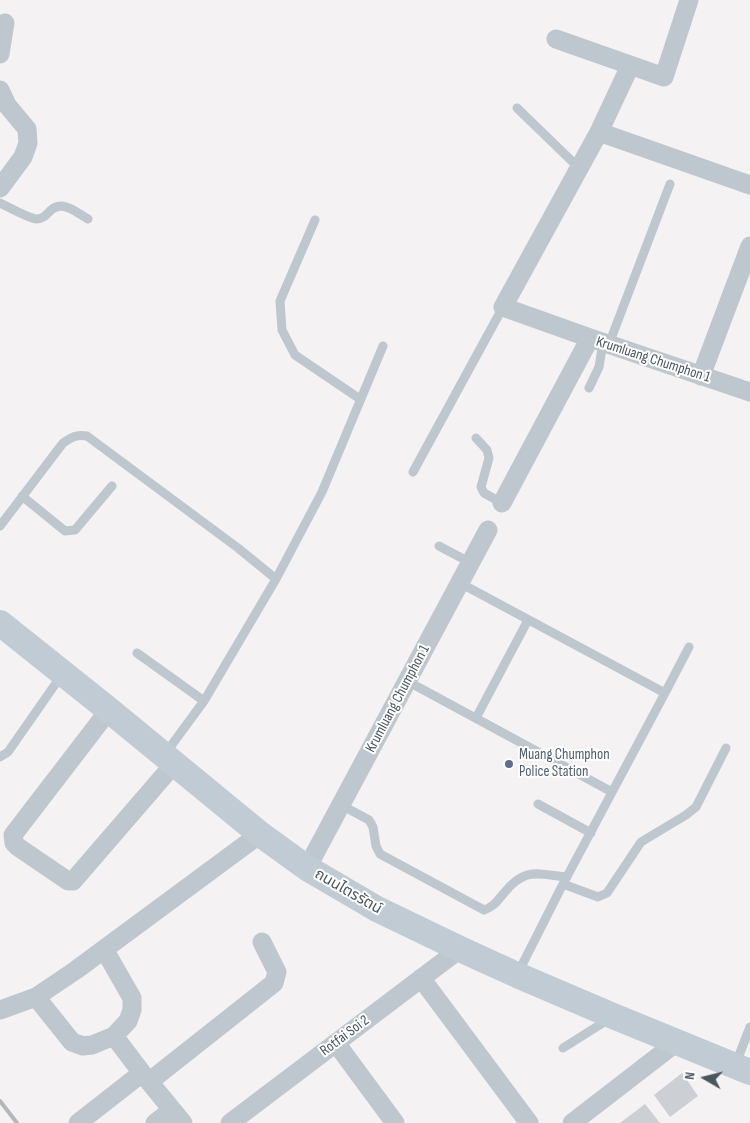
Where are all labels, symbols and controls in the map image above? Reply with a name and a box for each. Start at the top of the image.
street label: Krumluang Chumphon 1 [594,333,712,387]
street label: Krumluang Chumphon 1 [362,642,434,756]
place label: Muang Chumphon Police Station [519,746,610,781]
marker: Muang Chumphon Police Station [503,758,515,770]
street label: ถนนไตรรัตน์ [311,866,385,918]
street label: Rotfai Soi 2 [317,1012,373,1060]
north arrow [680,1053,730,1103]
text: N [681,1071,699,1081]

